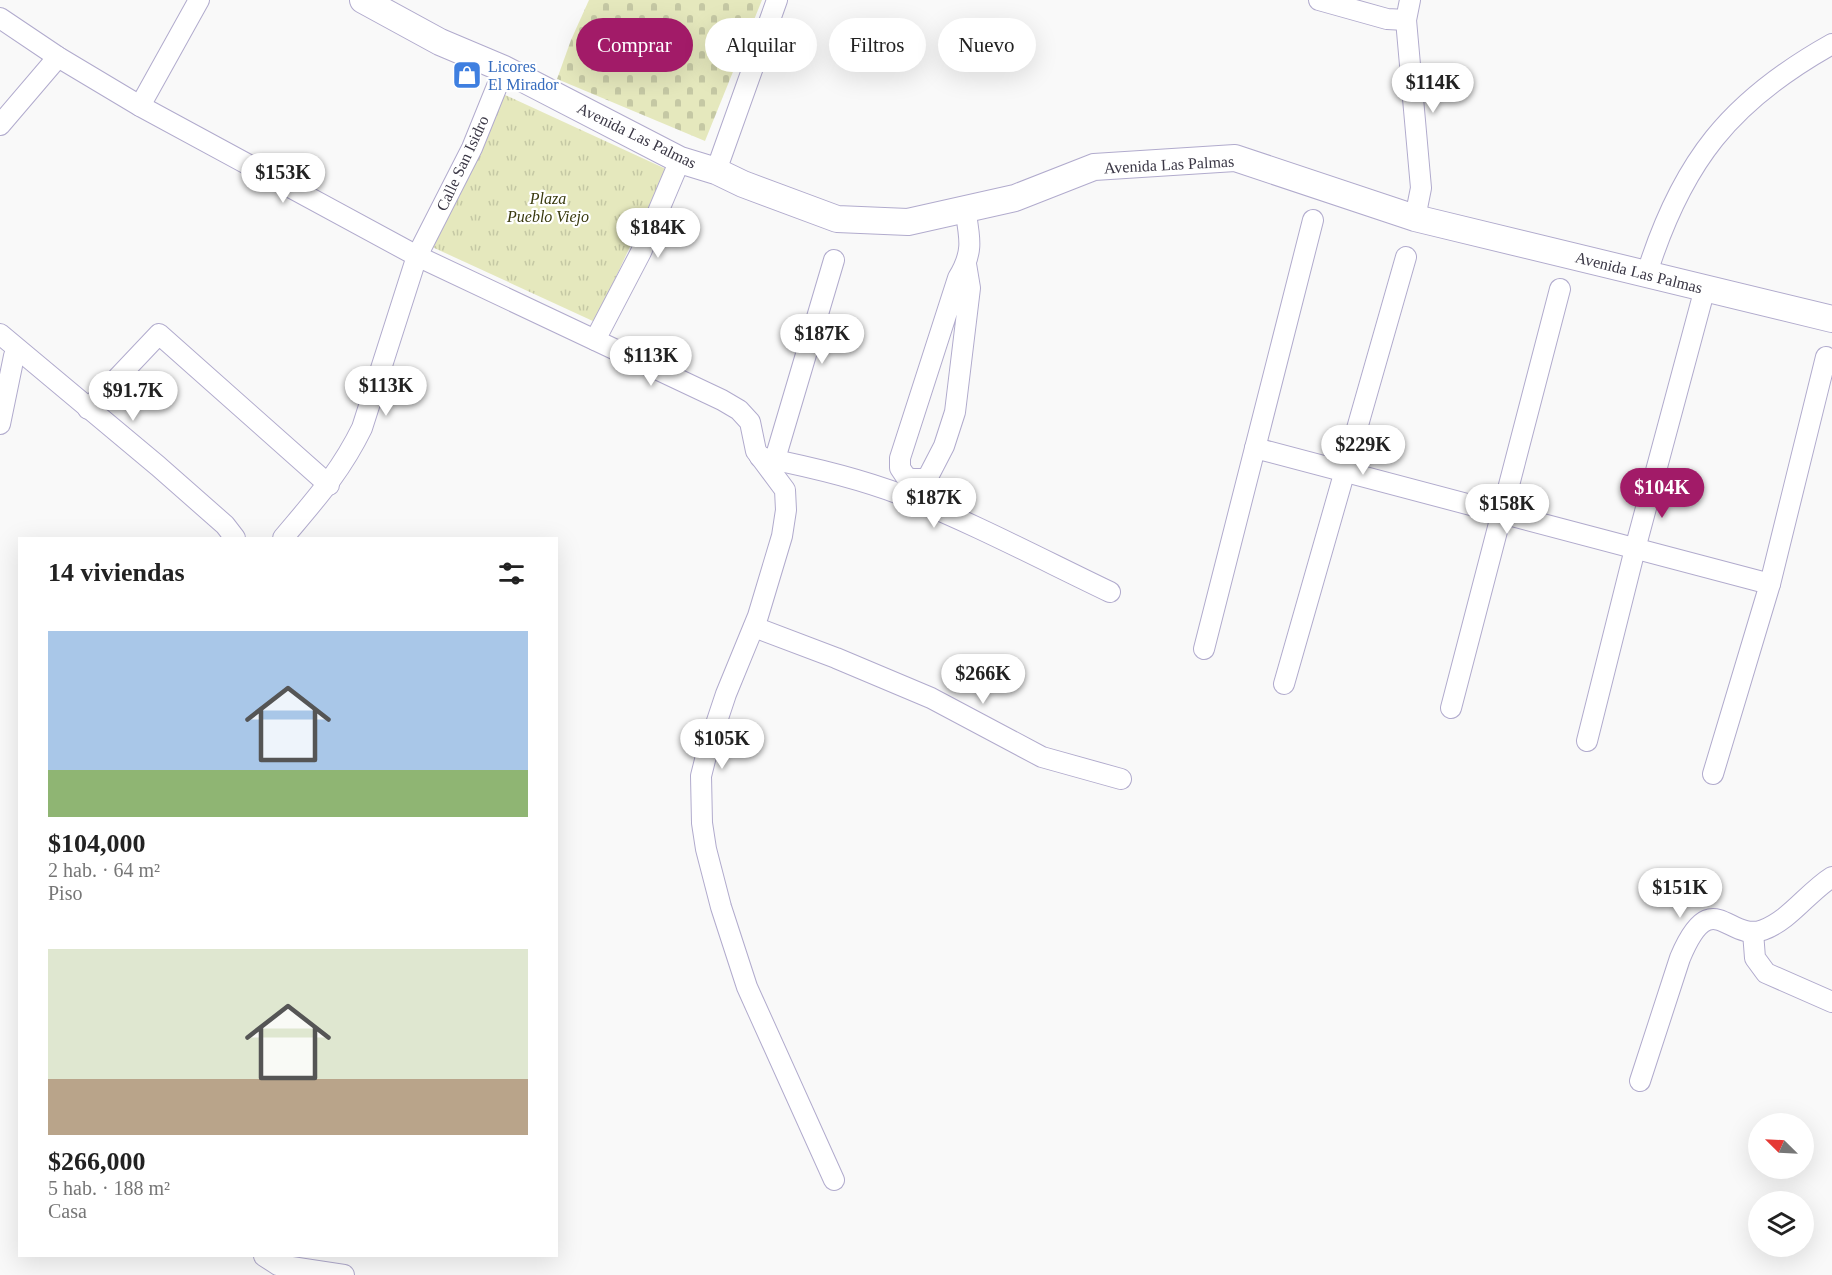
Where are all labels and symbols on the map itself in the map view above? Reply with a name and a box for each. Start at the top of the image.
place label: Licores El Mirador [488,58,559,93]
shop icon: Licores El Mirador [451,59,483,91]
pin: $114K [1391,63,1475,114]
street label: Avenida Las Palmas [574,99,699,172]
street label: Calle San Isidro [433,113,492,214]
pin: $153K [241,153,325,204]
street label: Avenida Las Palmas [1103,153,1235,176]
park label: Plaza Pueblo Viejo [506,190,589,226]
pin: $184K [616,208,700,259]
street label: Avenida Las Palmas [1574,248,1704,296]
pin: $187K [780,314,864,365]
pin: $113K [609,336,693,387]
pin: $113K [344,366,428,417]
pin: $91.7K [84,371,182,422]
pin: $229K [1321,425,1405,476]
pin: $104K [1620,468,1704,519]
pin: $187K [892,478,976,529]
pin: $158K [1465,484,1549,535]
pin: $266K [941,654,1025,705]
pin: $105K [680,719,764,770]
pin: $151K [1638,868,1722,919]
north arrow [1748,1113,1814,1179]

